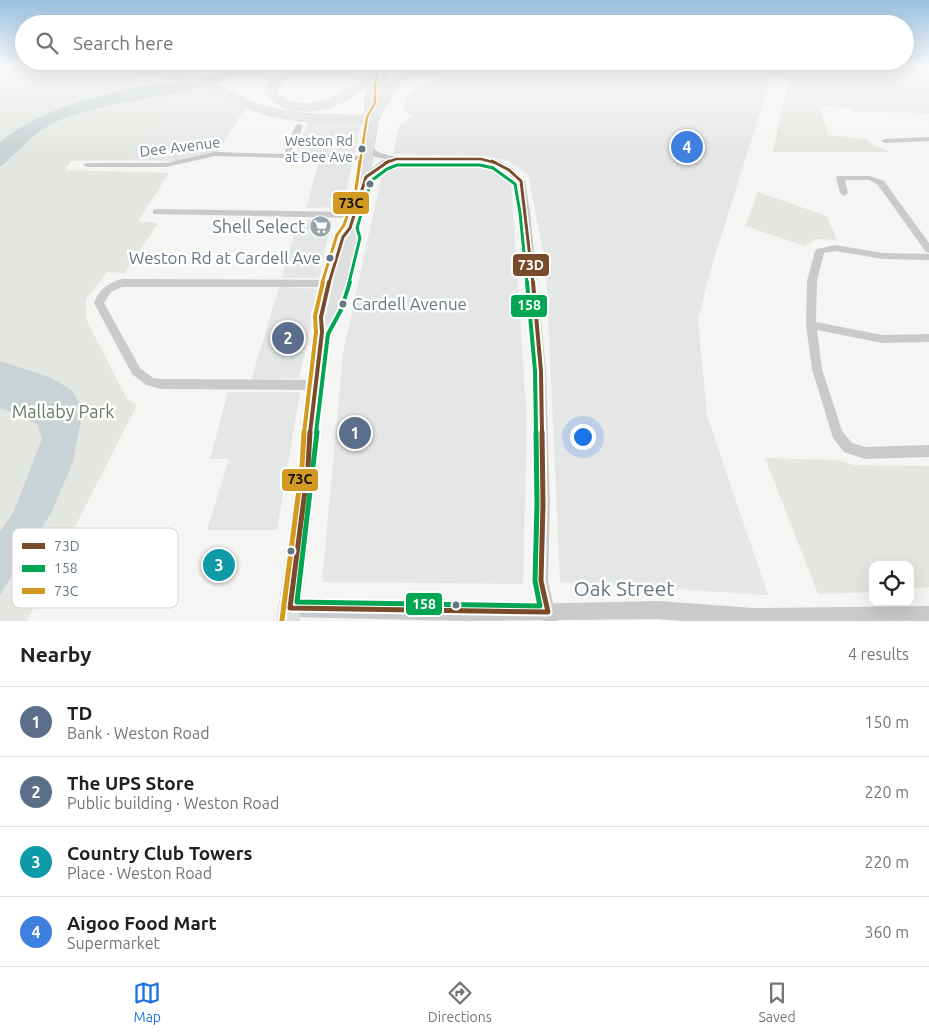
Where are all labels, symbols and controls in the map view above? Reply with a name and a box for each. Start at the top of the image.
search box [15,15,914,70]
icon: search [33,29,61,57]
text: Search here [73,32,173,54]
pin: 4 [671,128,703,166]
street label: Dee Avenue [139,133,221,160]
place label: Weston Rd at Dee Ave [285,133,353,165]
marker: Weston Rd at Dee Ave [357,144,367,154]
unlabelled marker [365,179,375,189]
line badge: 73C [332,191,370,215]
text: 73C [339,195,363,211]
supermarket icon: Shell Select [309,215,333,239]
place label: Shell Select [212,216,305,236]
place label: Weston Rd at Cardell Ave [129,248,321,267]
marker: Weston Rd at Cardell Ave [325,253,335,263]
line badge: 73D [512,253,550,277]
text: 73D [518,257,544,273]
place label: Cardell Avenue [352,294,467,313]
line badge: 158 [510,294,548,318]
text: 158 [517,297,541,313]
marker: Cardell Avenue [338,299,348,309]
pin: 2 [272,319,304,357]
park label: Mallaby Park [12,401,114,421]
pin: 1 [339,414,371,452]
your location [570,424,596,450]
line badge: 73C [281,468,319,492]
text: 73C [288,471,312,487]
legend [12,528,178,608]
text: 73D [54,538,80,554]
pin: 3 [203,546,235,584]
unlabelled marker [286,546,296,556]
text: 158 [54,560,78,576]
map controls [869,561,914,606]
button: locate [869,561,914,606]
street label: Oak Street [573,576,675,600]
text: 73C [54,583,79,599]
line badge: 158 [405,592,443,616]
text: 158 [412,596,436,612]
unlabelled marker [451,600,461,610]
text: Nearby [20,642,91,666]
text: 4 results [848,645,909,663]
text: TD [67,702,92,724]
text: 1 [31,713,41,731]
text: 150 m [864,713,909,731]
text: Bank · Weston Road [67,724,210,742]
text: The UPS Store [67,772,194,794]
text: 2 [31,783,41,801]
text: 220 m [864,783,909,801]
text: Public building · Weston Road [67,794,279,812]
text: Country Club Towers [67,842,252,864]
text: 3 [31,853,41,871]
text: 220 m [864,853,909,871]
text: Place · Weston Road [67,864,212,882]
text: Aigoo Food Mart [67,912,217,934]
text: 4 [31,923,41,941]
text: 360 m [864,923,909,941]
text: Supermarket [67,934,160,952]
tab: Map [133,979,161,1025]
tab: Directions [428,979,492,1025]
tab: Saved [758,979,796,1025]

